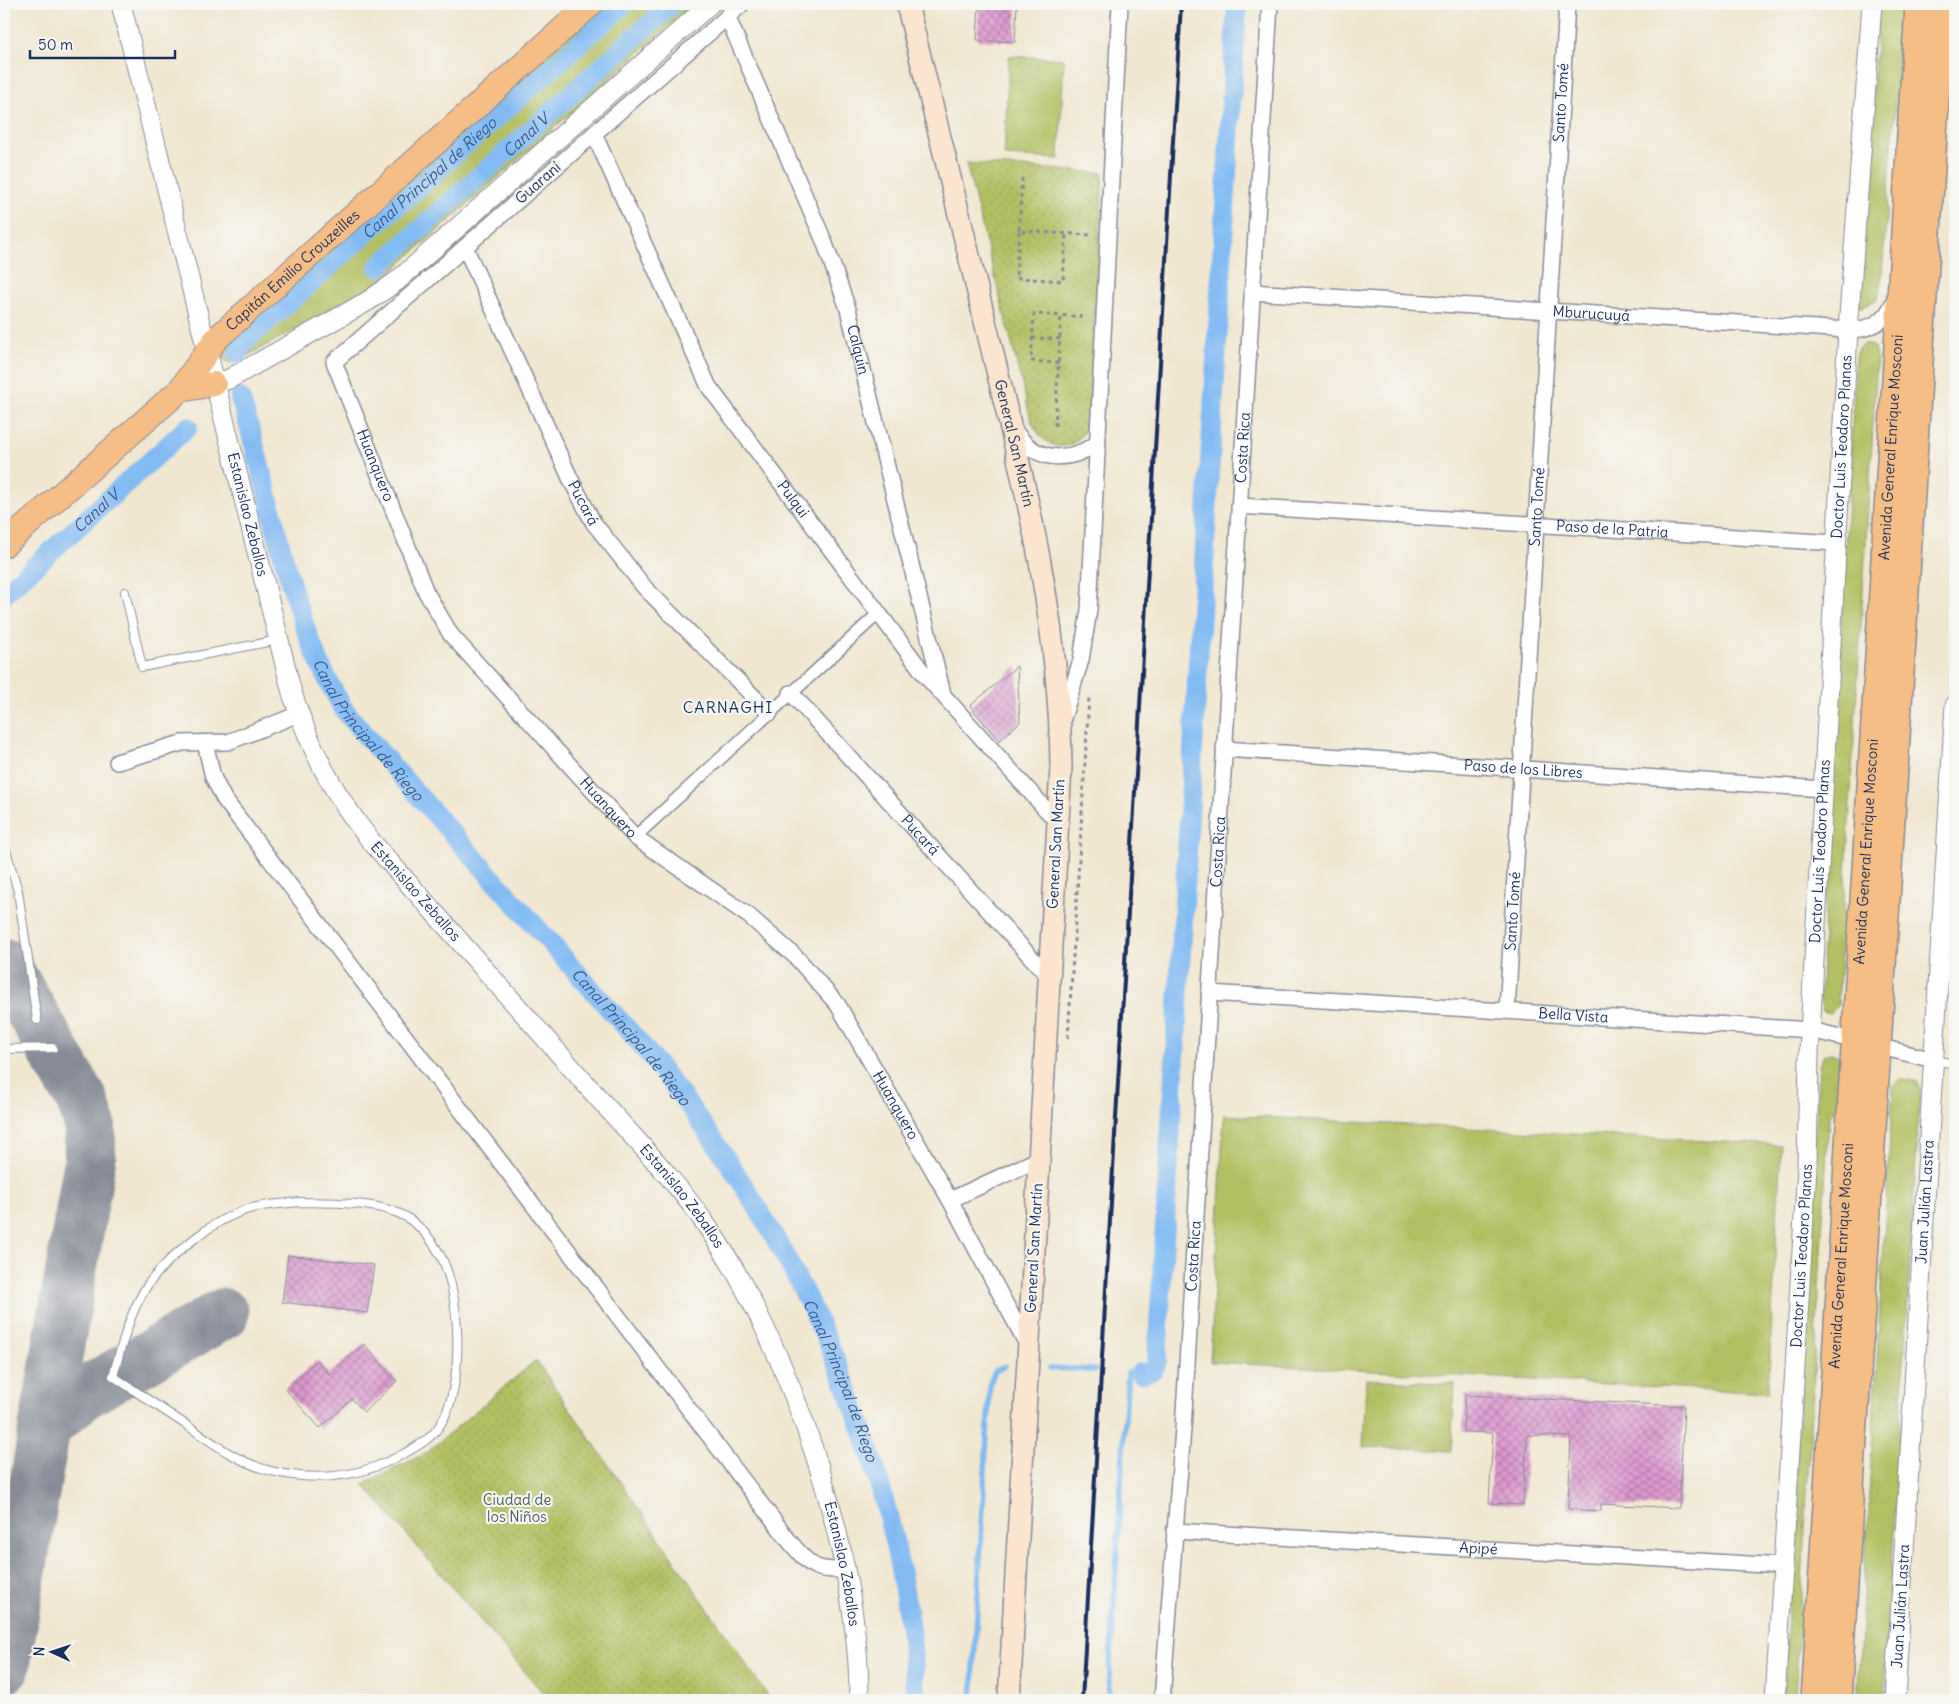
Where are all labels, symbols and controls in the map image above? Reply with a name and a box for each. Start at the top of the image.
scale bar [30,28,175,60]
text: 50 m [38,35,73,54]
street label: Santo Tomé [1549,63,1572,143]
water label: Canal V [498,107,555,161]
water label: Canal Principal de Riego [357,112,501,243]
street label: Guaraní [511,158,565,208]
street label: Capitán Emilio Crouzeilles [222,205,364,335]
street label: Mburucuyá [1552,301,1631,325]
street label: Calquín [843,323,874,377]
street label: Avenida General Enrique Mosconi [1874,334,1907,561]
street label: Doctor Luis Teodoro Planas [1827,354,1856,539]
street label: General San Martín [991,377,1039,509]
street label: Costa Rica [1231,411,1254,484]
street label: Huanquero [353,426,399,504]
street label: Estanislao Zeballos [224,450,273,578]
street label: Santo Tomé [1525,467,1548,547]
street label: Pulqui [773,476,814,521]
street label: Pucará [564,477,603,529]
water label: Canal V [69,483,125,537]
street label: Paso de la Patria [1556,516,1669,542]
water label: Canal Principal de Riego [309,655,429,806]
district label: CARNAGHI [683,697,773,717]
street label: Avenida General Enrique Mosconi [1849,738,1882,965]
street label: Paso de los Libres [1463,755,1584,782]
street label: Doctor Luis Teodoro Planas [1805,759,1834,944]
street label: Huanquero [576,773,641,842]
street label: General San Martín [1043,778,1068,909]
street label: Pucará [897,810,944,859]
street label: Costa Rica [1206,815,1229,888]
street label: Estanislao Zeballos [367,837,465,945]
street label: Santo Tomé [1501,871,1524,951]
water label: Canal Principal de Riego [567,964,696,1110]
street label: Bella Vista [1538,1003,1609,1027]
street label: Huanquero [869,1067,923,1143]
street label: Juan Julián Lastra [1911,1139,1938,1264]
street label: Estanislao Zeballos [636,1140,729,1252]
street label: Avenida General Enrique Mosconi [1824,1142,1857,1369]
street label: Doctor Luis Teodoro Planas [1786,1163,1816,1348]
street label: General San Martín [1021,1182,1046,1313]
street label: Costa Rica [1181,1220,1205,1292]
water label: Canal Principal de Riego [799,1295,883,1465]
park label: Ciudad de los Niños [483,1490,551,1526]
street label: Estanislao Zeballos [820,1499,864,1627]
street label: Apipé [1459,1537,1498,1559]
street label: Juan Julián Lastra [1887,1543,1913,1669]
north arrow [28,1626,78,1676]
text: N [30,1646,48,1657]

